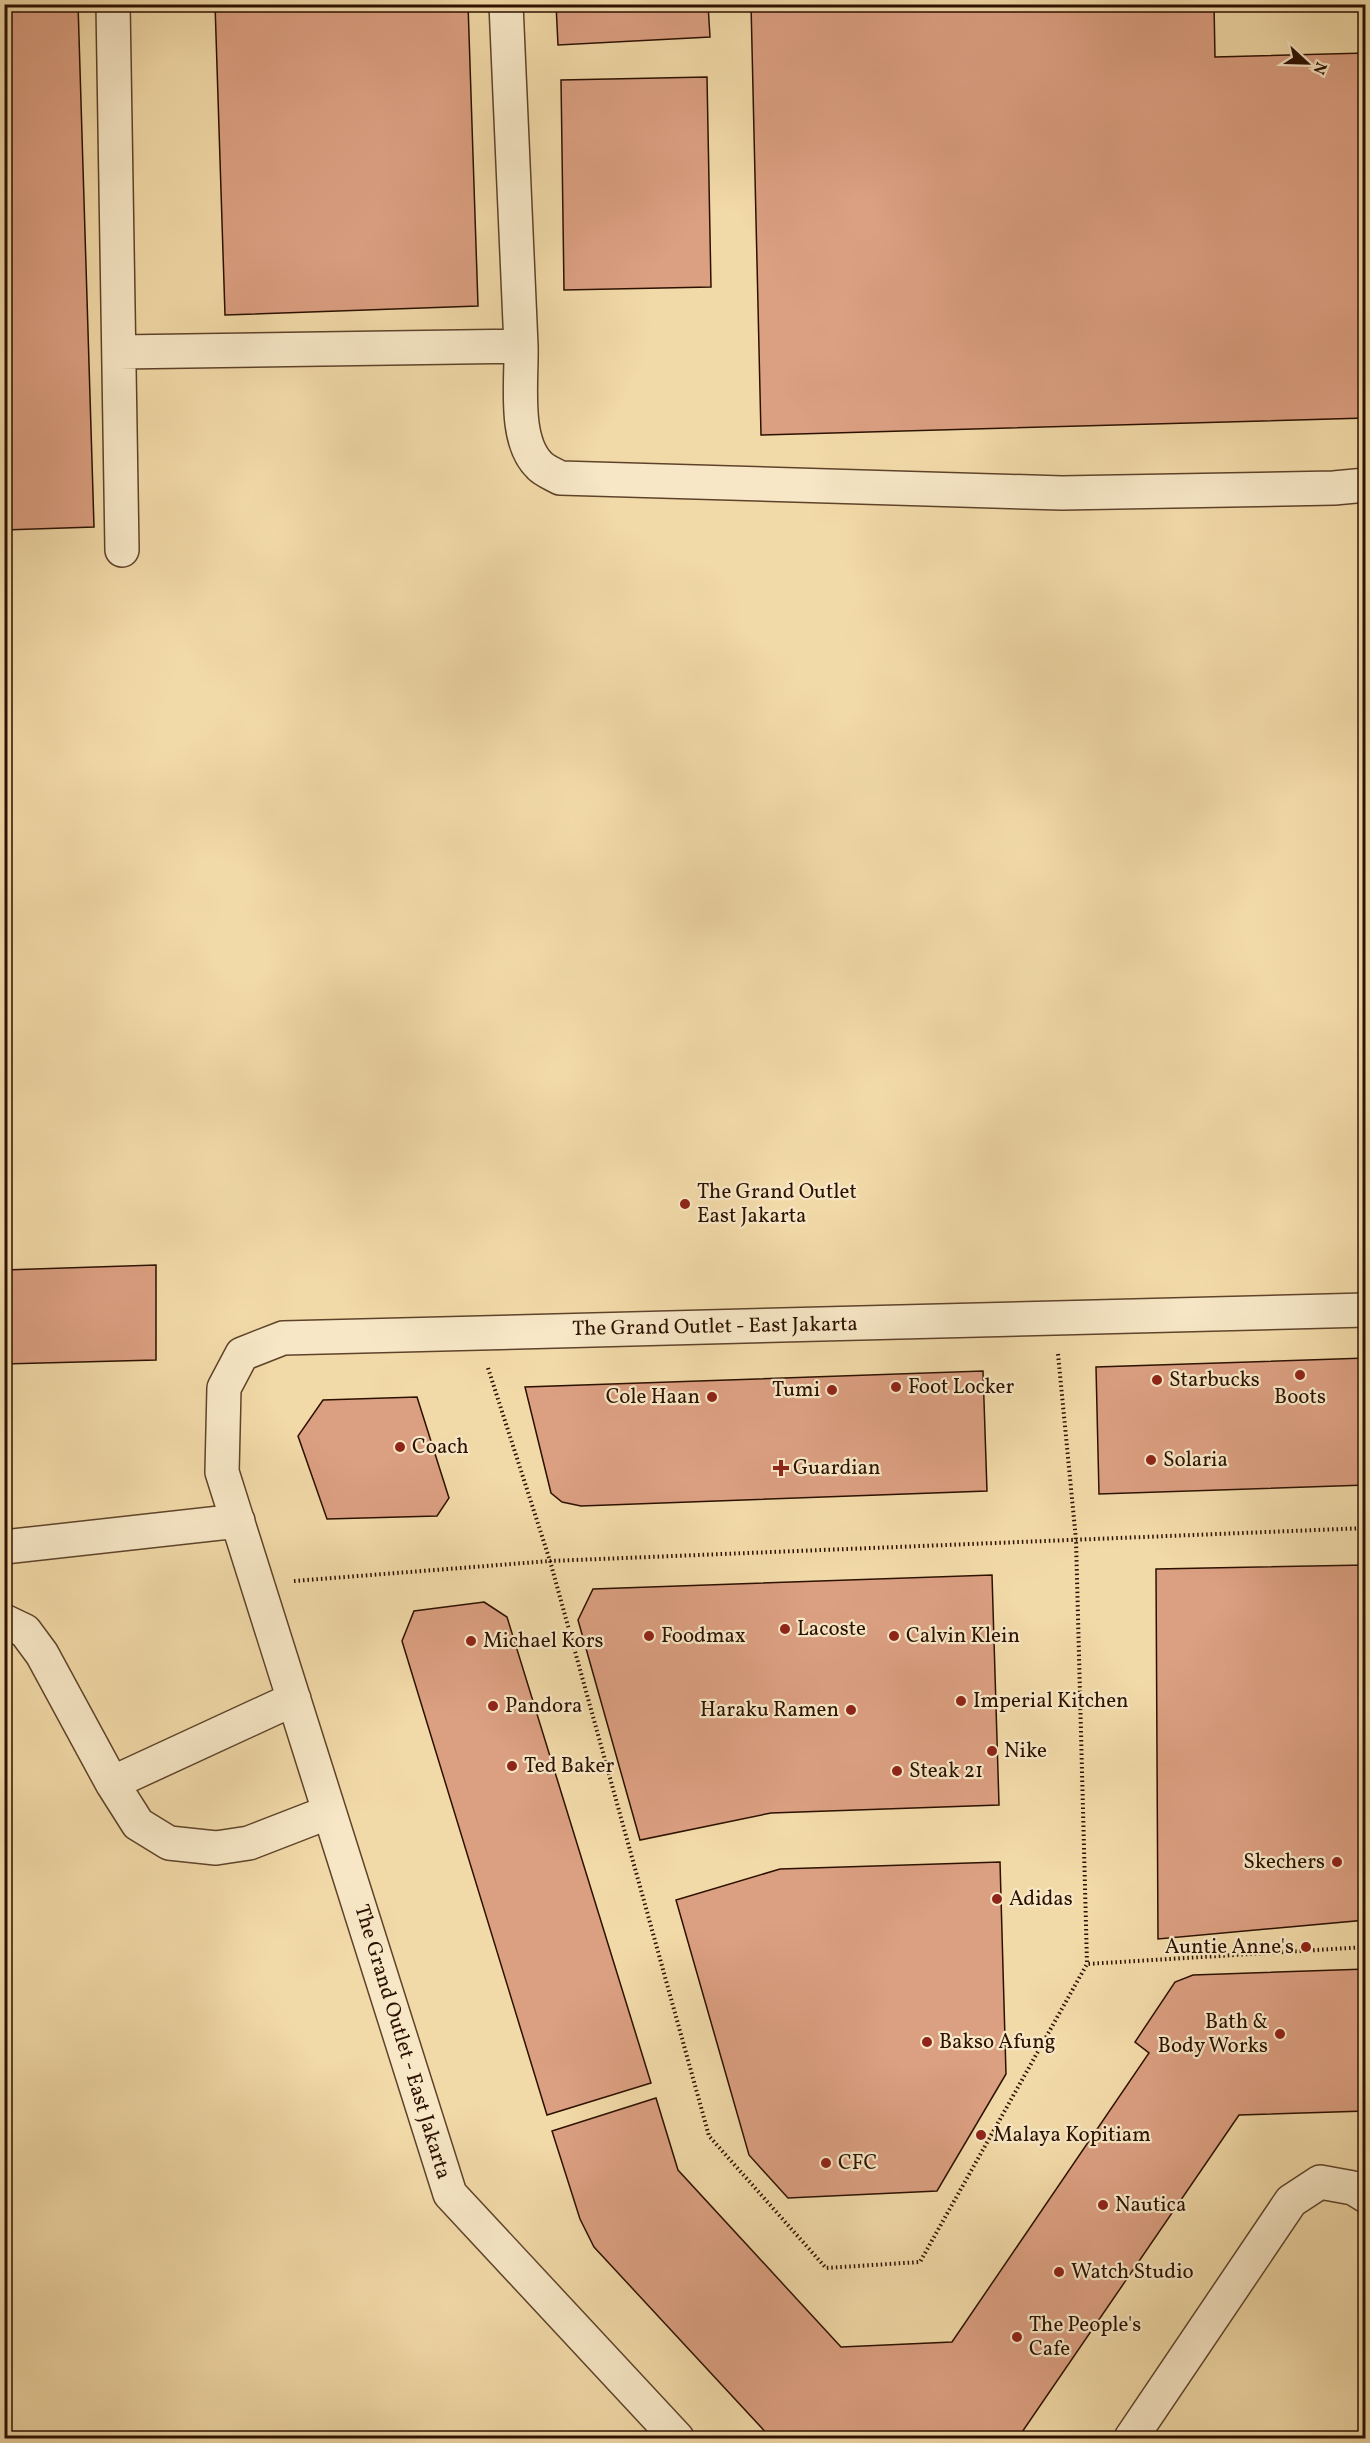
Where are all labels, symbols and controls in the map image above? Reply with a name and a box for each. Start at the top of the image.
north arrow [1277,33,1337,93]
text: N [1307,58,1331,78]
place label: The Grand Outlet East Jakarta [697,1178,857,1231]
marker: The Grand Outlet East Jakarta [678,1197,692,1211]
street label: The Grand Outlet - East Jakarta [572,1310,858,1344]
place label: Starbucks [1169,1366,1260,1395]
marker: Boots [1293,1368,1307,1382]
place label: Foot Locker [908,1373,1015,1402]
marker: Starbucks [1150,1373,1164,1387]
place label: Tumi [772,1376,820,1405]
marker: Foot Locker [889,1380,903,1394]
place label: Cole Haan [606,1383,700,1412]
marker: Tumi [825,1383,839,1397]
place label: Boots [1274,1383,1326,1412]
marker: Cole Haan [705,1390,719,1404]
place label: Coach [412,1433,469,1462]
marker: Coach [393,1440,407,1454]
place label: Solaria [1163,1446,1228,1475]
marker: Solaria [1144,1453,1158,1467]
place label: Guardian [793,1454,881,1483]
marker: Guardian [774,1461,788,1475]
place label: Lacoste [797,1615,866,1644]
place label: Foodmax [661,1622,746,1651]
marker: Lacoste [778,1622,792,1636]
place label: Calvin Klein [906,1622,1020,1651]
place label: Michael Kors [483,1627,604,1656]
marker: Foodmax [642,1629,656,1643]
marker: Calvin Klein [887,1629,901,1643]
marker: Michael Kors [464,1634,478,1648]
place label: Imperial Kitchen [973,1687,1129,1716]
place label: Pandora [505,1692,582,1721]
marker: Imperial Kitchen [954,1694,968,1708]
place label: Haraku Ramen [700,1696,839,1725]
marker: Pandora [486,1699,500,1713]
marker: Haraku Ramen [844,1703,858,1717]
place label: Nike [1004,1737,1047,1766]
marker: Nike [985,1744,999,1758]
place label: Ted Baker [524,1752,614,1781]
place label: Steak 21 [909,1757,983,1786]
marker: Ted Baker [505,1759,519,1773]
marker: Steak 21 [890,1764,904,1778]
place label: Skechers [1243,1848,1325,1877]
marker: Skechers [1330,1855,1344,1869]
place label: Adidas [1009,1885,1073,1914]
marker: Adidas [990,1892,1004,1906]
street label: The Grand Outlet - East Jakarta [346,1901,458,2183]
place label: Auntie Anne's [1165,1933,1294,1962]
marker: Auntie Anne's [1299,1940,1313,1954]
place label: Bath & Body Works [1158,2008,1268,2061]
marker: Bath & Body Works [1273,2027,1287,2041]
place label: Bakso Afung [939,2028,1055,2057]
marker: Bakso Afung [920,2035,934,2049]
place label: Malaya Kopitiam [993,2121,1151,2150]
marker: Malaya Kopitiam [974,2128,988,2142]
place label: CFC [838,2149,877,2178]
marker: CFC [819,2156,833,2170]
place label: Nautica [1115,2191,1186,2220]
marker: Nautica [1096,2198,1110,2212]
place label: Watch Studio [1071,2258,1194,2287]
marker: Watch Studio [1052,2265,1066,2279]
place label: The People's Cafe [1029,2311,1141,2364]
marker: The People's Cafe [1010,2330,1024,2344]

